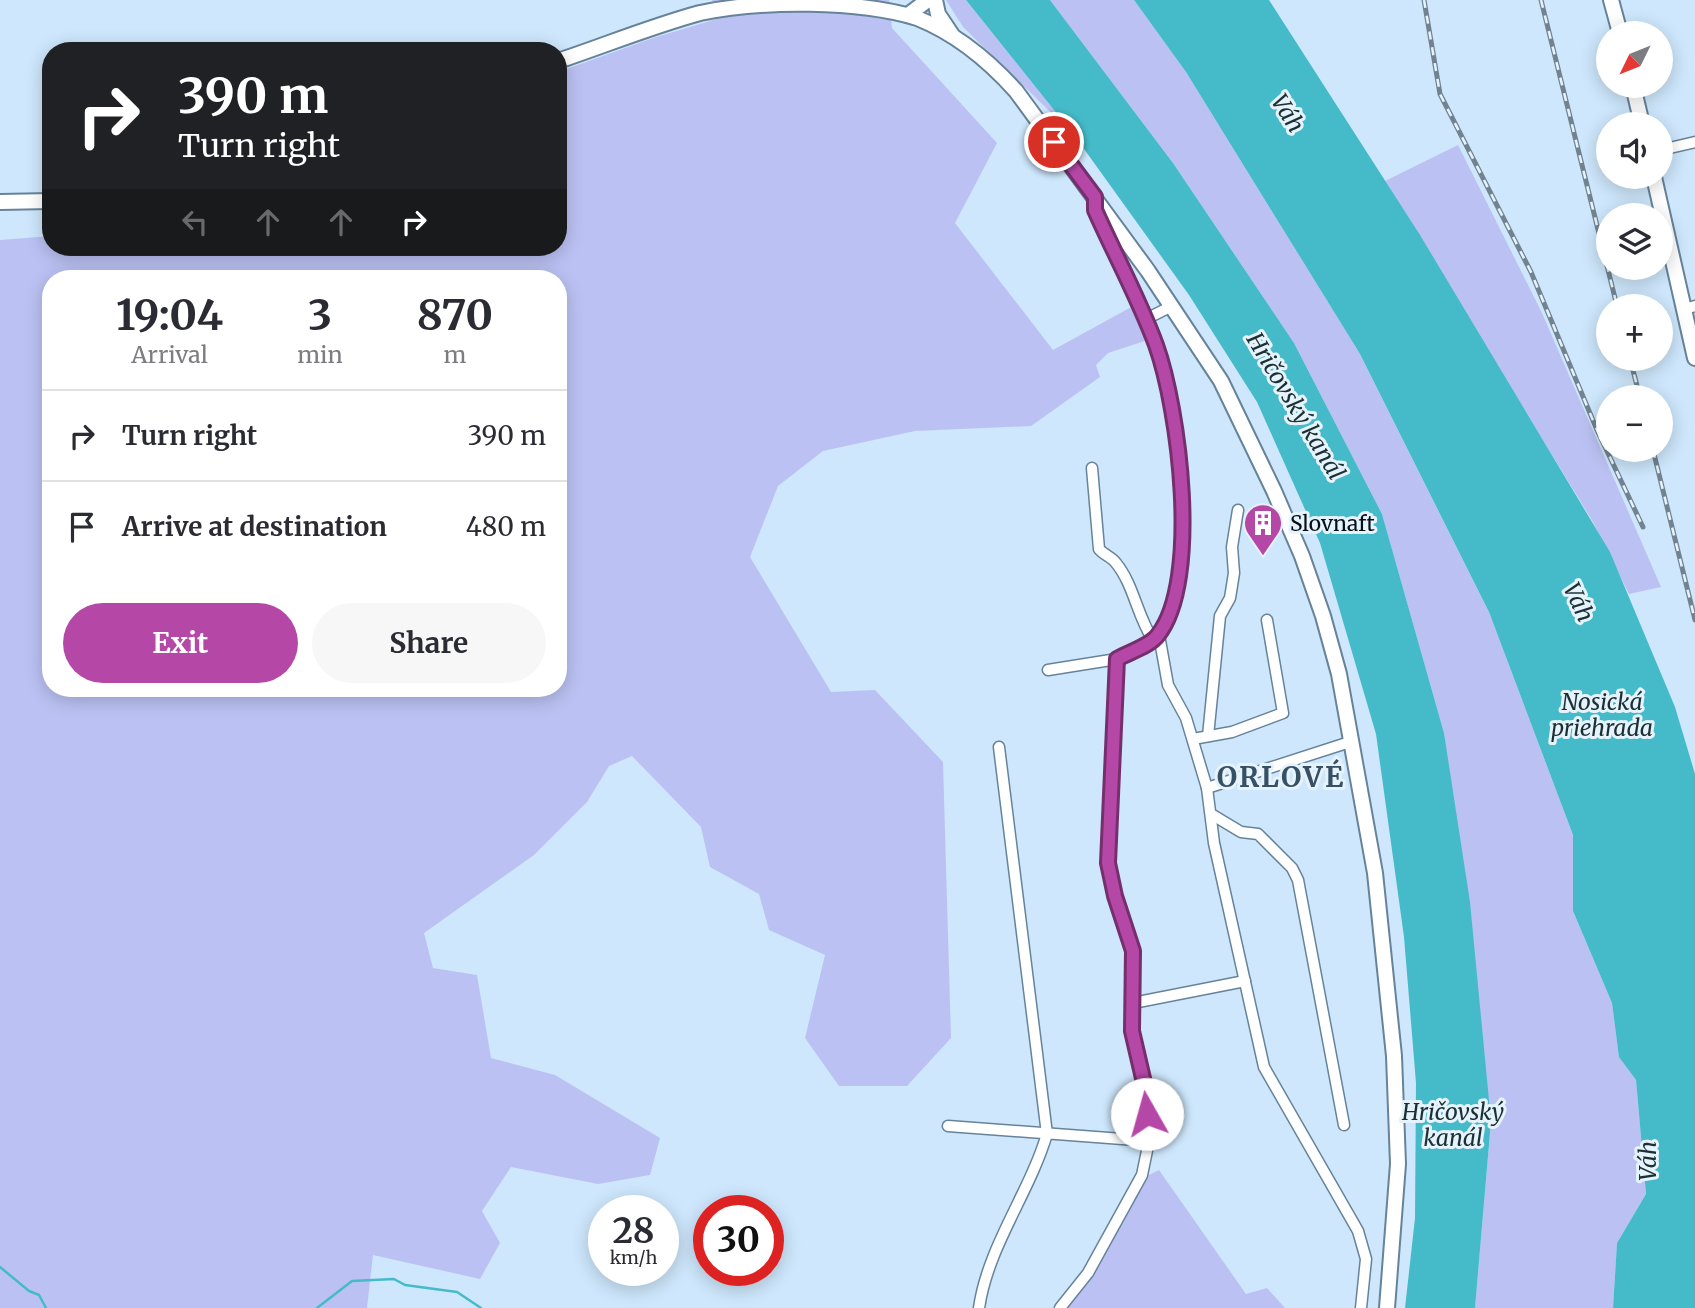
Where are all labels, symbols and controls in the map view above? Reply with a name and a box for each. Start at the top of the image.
north arrow [1596,21,1673,98]
map controls [1596,21,1673,462]
text: 390 m [178,65,328,126]
icon: right [63,70,154,161]
water label: Váh [1265,88,1311,138]
pin [1024,112,1084,172]
button: sound [1596,112,1673,189]
icon: arrive [1035,123,1073,161]
text: Turn right [178,126,340,166]
icon: left [176,203,214,241]
icon: ahead [249,203,287,241]
icon: ahead [322,203,360,241]
icon: right [395,203,433,241]
button: layers [1596,203,1673,280]
text: 19:04 [116,289,223,341]
text: 3 [308,289,332,341]
text: 870 [417,289,493,341]
button: + [1596,294,1673,371]
water label: Hričovský kanál [1240,326,1351,485]
text: Arrival [131,340,208,369]
text: min [297,340,343,369]
text: m [443,340,466,369]
button: − [1596,385,1673,462]
icon: right [63,417,101,455]
text: Turn right [122,419,257,452]
text: 390 m [467,419,546,452]
building icon: Slovnaft [1242,502,1284,557]
icon: arrive [63,508,101,546]
text: Arrive at destination [122,510,387,543]
text: 480 m [466,510,546,543]
place label: Slovnaft [1290,510,1375,537]
water label: Váh [1557,578,1601,626]
button: Exit [63,603,298,683]
button: Share [312,603,546,683]
water label: Nosická priehrada [1551,687,1653,742]
district label: ORLOVÉ [1217,758,1345,795]
position arrow [1110,1077,1184,1151]
water label: Hričovský kanál [1401,1097,1504,1152]
water label: Váh [1633,1141,1662,1181]
speed limit sign: 30 [693,1195,784,1286]
text: 28 [612,1209,655,1253]
text: km/h [610,1246,657,1269]

